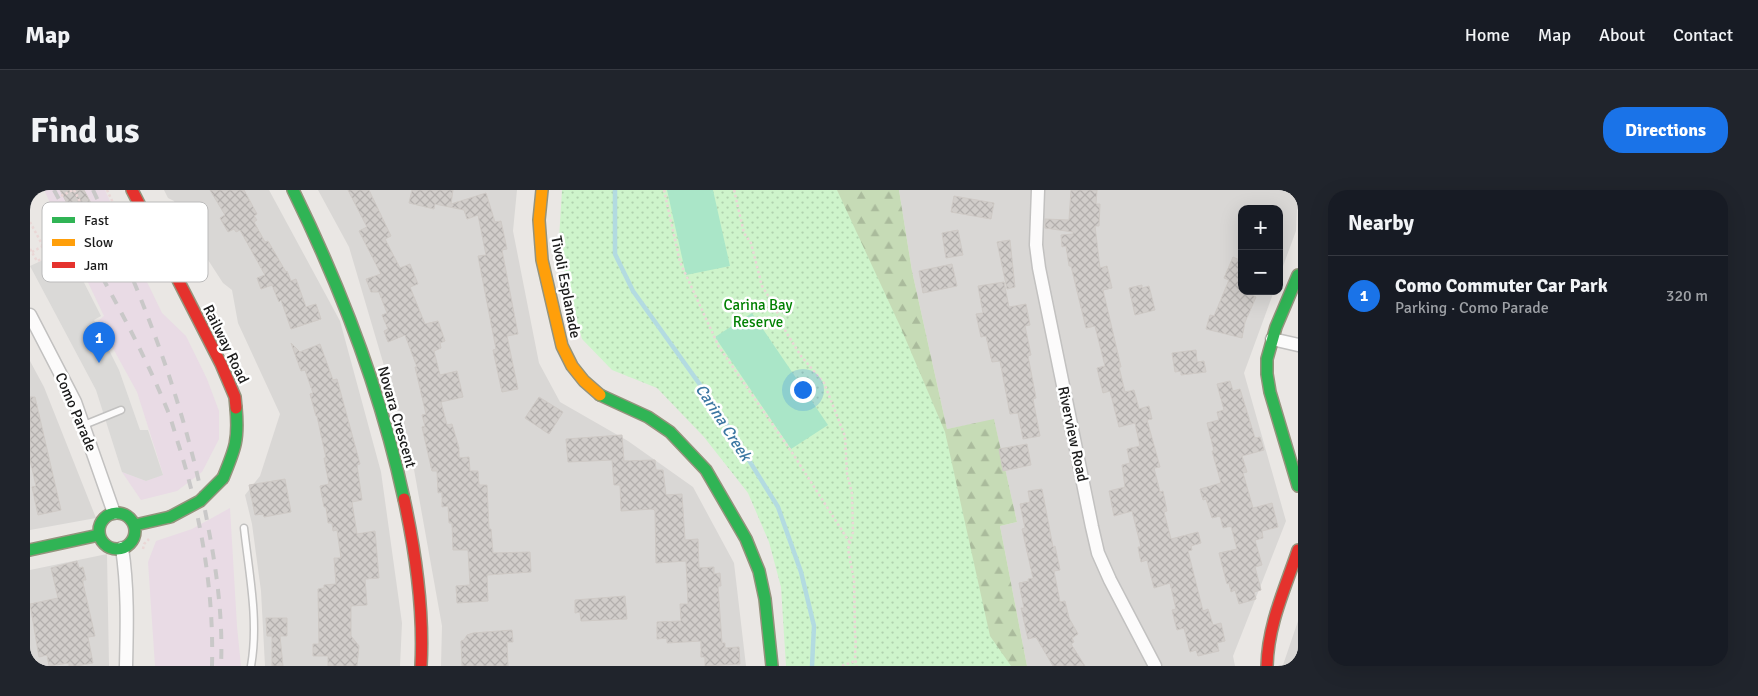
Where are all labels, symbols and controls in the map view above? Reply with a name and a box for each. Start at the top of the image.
text: Map [25,20,70,50]
text: Home [1465,24,1510,46]
text: Map [1538,24,1571,46]
text: About [1599,24,1645,46]
text: Contact [1673,24,1733,46]
button: Directions [1603,107,1728,153]
text: Find us [30,109,140,152]
legend [42,202,208,282]
map controls [1238,205,1283,295]
button: + [1238,205,1283,250]
text: Nearby [1348,210,1414,236]
text: Fast [84,212,109,229]
text: Slow [84,234,113,251]
street label: Tivoli Esplanade [547,234,585,340]
button: − [1238,250,1283,295]
text: Jam [84,257,108,274]
text: Como Commuter Car Park [1395,274,1608,298]
text: 1 [1360,286,1368,306]
text: 320 m [1666,286,1708,306]
park label: Carina Bay Reserve [724,296,793,331]
text: Parking · Como Parade [1395,298,1549,318]
street label: Railway Road [199,302,253,386]
pin: 1 [83,322,115,363]
street label: Novara Crescent [374,364,420,470]
street label: Como Parade [51,370,101,454]
your location [790,377,816,403]
water label: Carina Creek [691,380,757,466]
street label: Riverview Road [1054,385,1092,483]

